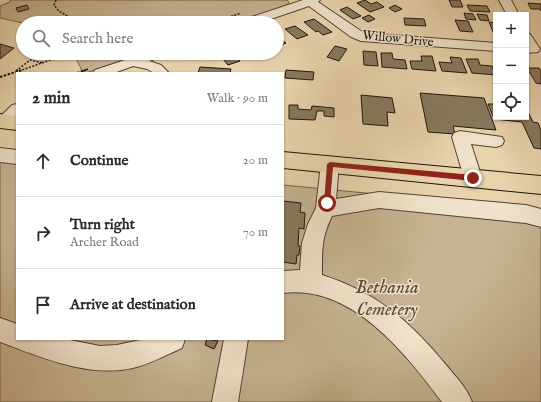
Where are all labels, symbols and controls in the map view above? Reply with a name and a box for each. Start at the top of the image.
map controls [493,12,529,120]
button: + [493,12,529,48]
search box [16,16,284,60]
icon: search [30,27,52,49]
street label: Willow Drive [362,27,434,51]
text: Search here [62,29,133,48]
button: − [493,48,529,84]
button: locate [493,84,529,120]
text: 2 min [32,88,70,109]
text: Walk · 90 m [207,90,268,107]
icon: ahead [32,150,54,172]
text: Continue [70,151,128,170]
text: 20 m [243,152,268,169]
route end [464,169,482,187]
route start [318,194,336,212]
text: Turn right [70,215,135,234]
icon: right [32,222,54,244]
text: 70 m [243,224,268,241]
text: Archer Road [70,234,139,251]
park label: Bethania Cemetery [355,276,419,322]
icon: arrive [32,294,54,316]
text: Arrive at destination [70,295,196,314]

